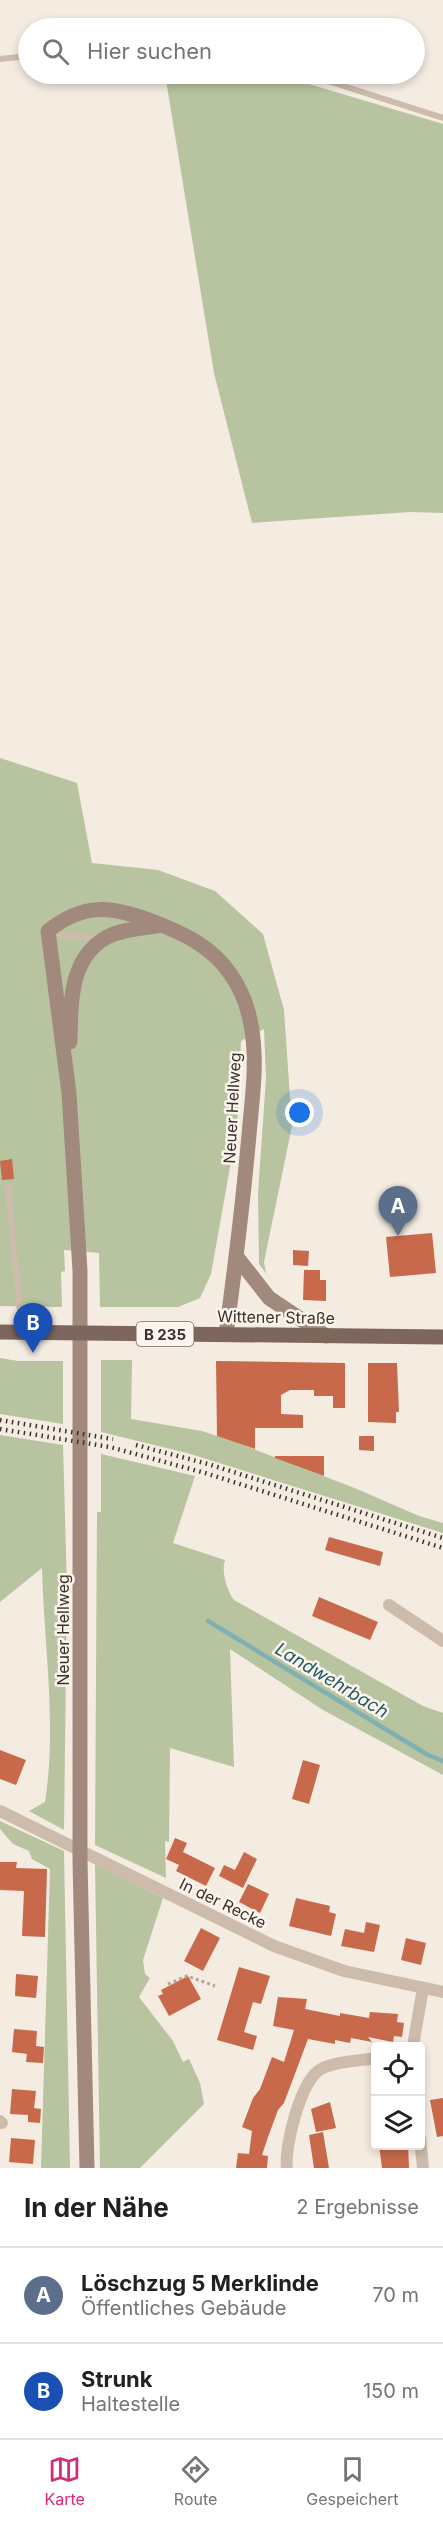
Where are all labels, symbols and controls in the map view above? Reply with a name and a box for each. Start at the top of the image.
search box [18,18,425,84]
icon: search [39,35,72,68]
text: Hier suchen [87,38,212,64]
street label: Neuer Hellweg [219,1052,245,1164]
your location [285,1098,314,1127]
pin: A [378,1186,418,1236]
pin: B [14,1304,52,1353]
street label: Wittener Straße [217,1306,335,1328]
road number: B 235 [136,1322,194,1346]
street label: Neuer Hellweg [53,1574,73,1686]
water label: Landwehrbach [272,1638,392,1722]
street label: In der Recke [176,1873,270,1933]
map controls [371,2042,425,2150]
button: locate [371,2042,425,2096]
button: layers [371,2096,425,2150]
text: In der Nähe [24,2192,169,2223]
text: 2 Ergebnisse [296,2195,419,2219]
text: Löschzug 5 Merklinde [81,2270,319,2296]
text: A [36,2283,51,2307]
text: 70 m [372,2283,419,2307]
text: Öffentliches Gebäude [81,2296,287,2320]
text: Strunk [81,2366,153,2392]
text: B [37,2379,50,2403]
text: 150 m [363,2379,419,2403]
text: Haltestelle [81,2392,180,2416]
tab: Karte [44,2453,85,2509]
tab: Route [174,2453,217,2509]
tab: Gespeichert [306,2453,398,2509]

